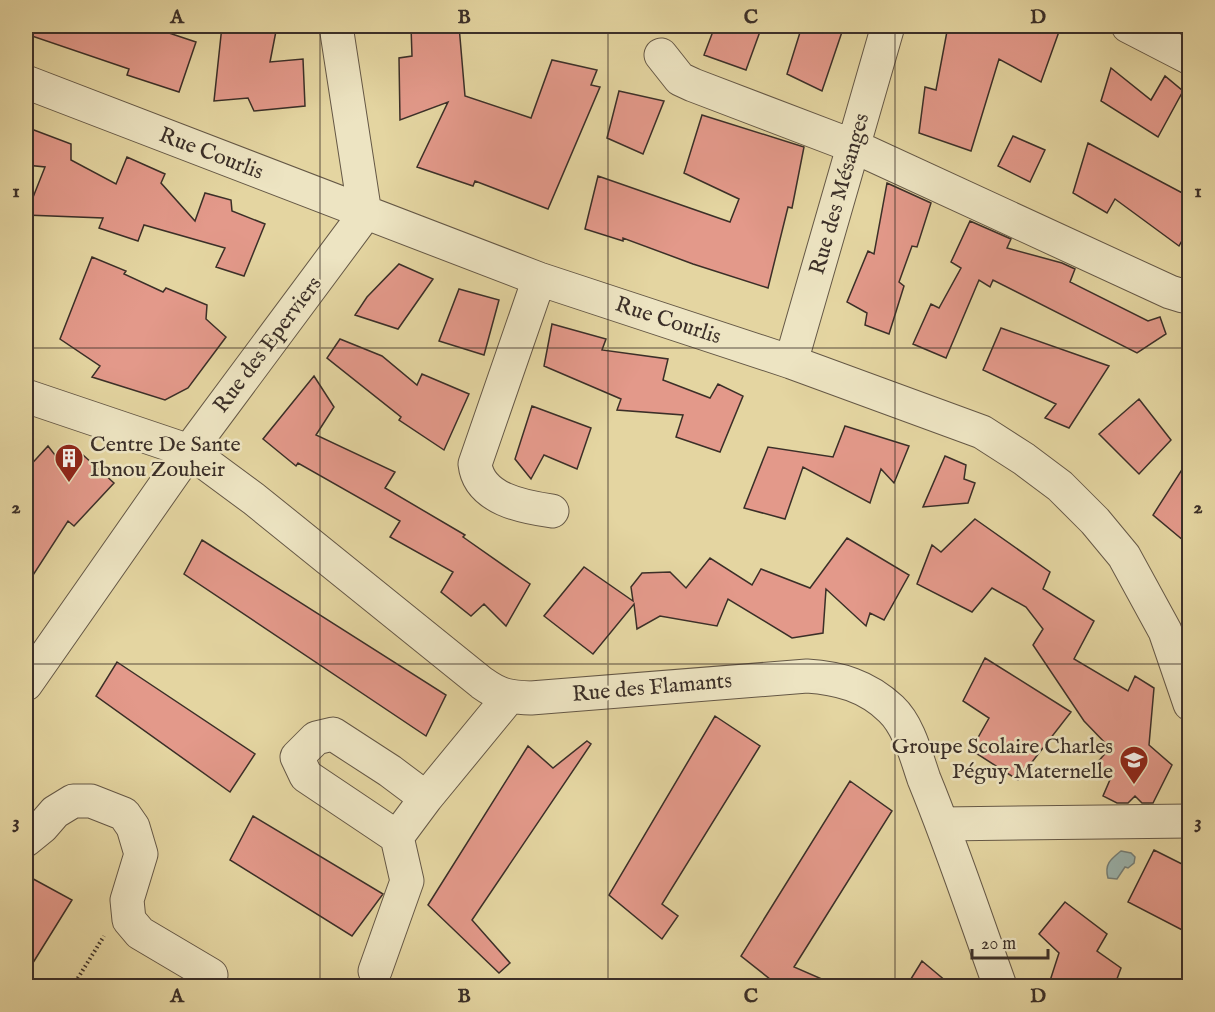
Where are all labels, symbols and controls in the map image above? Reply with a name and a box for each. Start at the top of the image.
text: A [169,5,185,30]
text: B [457,5,471,30]
text: C [744,5,758,30]
text: D [1030,5,1046,30]
street label: Rue des Mésanges [804,110,876,278]
street label: Rue Courlis [155,121,267,187]
text: 1 [12,179,20,204]
text: 1 [1194,179,1202,204]
street label: Rue des Eperviers [207,271,329,419]
street label: Rue Courlis [612,291,724,351]
place label: Centre De Sante Ibnou Zouheir [90,431,241,484]
building icon: Centre De Sante Ibnou Zouheir [53,442,85,484]
text: 2 [11,495,21,520]
text: 2 [1193,495,1203,520]
street label: Rue des Flamants [571,667,733,709]
place label: Groupe Scolaire Charles Péguy Maternelle [892,733,1113,786]
school or university icon: Groupe Scolaire Charles Péguy Maternelle [1118,744,1150,786]
text: 3 [12,810,20,835]
text: 3 [1194,810,1202,835]
scale bar [972,922,1048,960]
text: 20 m [981,933,1016,956]
text: A [169,984,185,1009]
text: B [457,984,471,1009]
text: C [744,984,758,1009]
text: D [1030,984,1046,1009]

